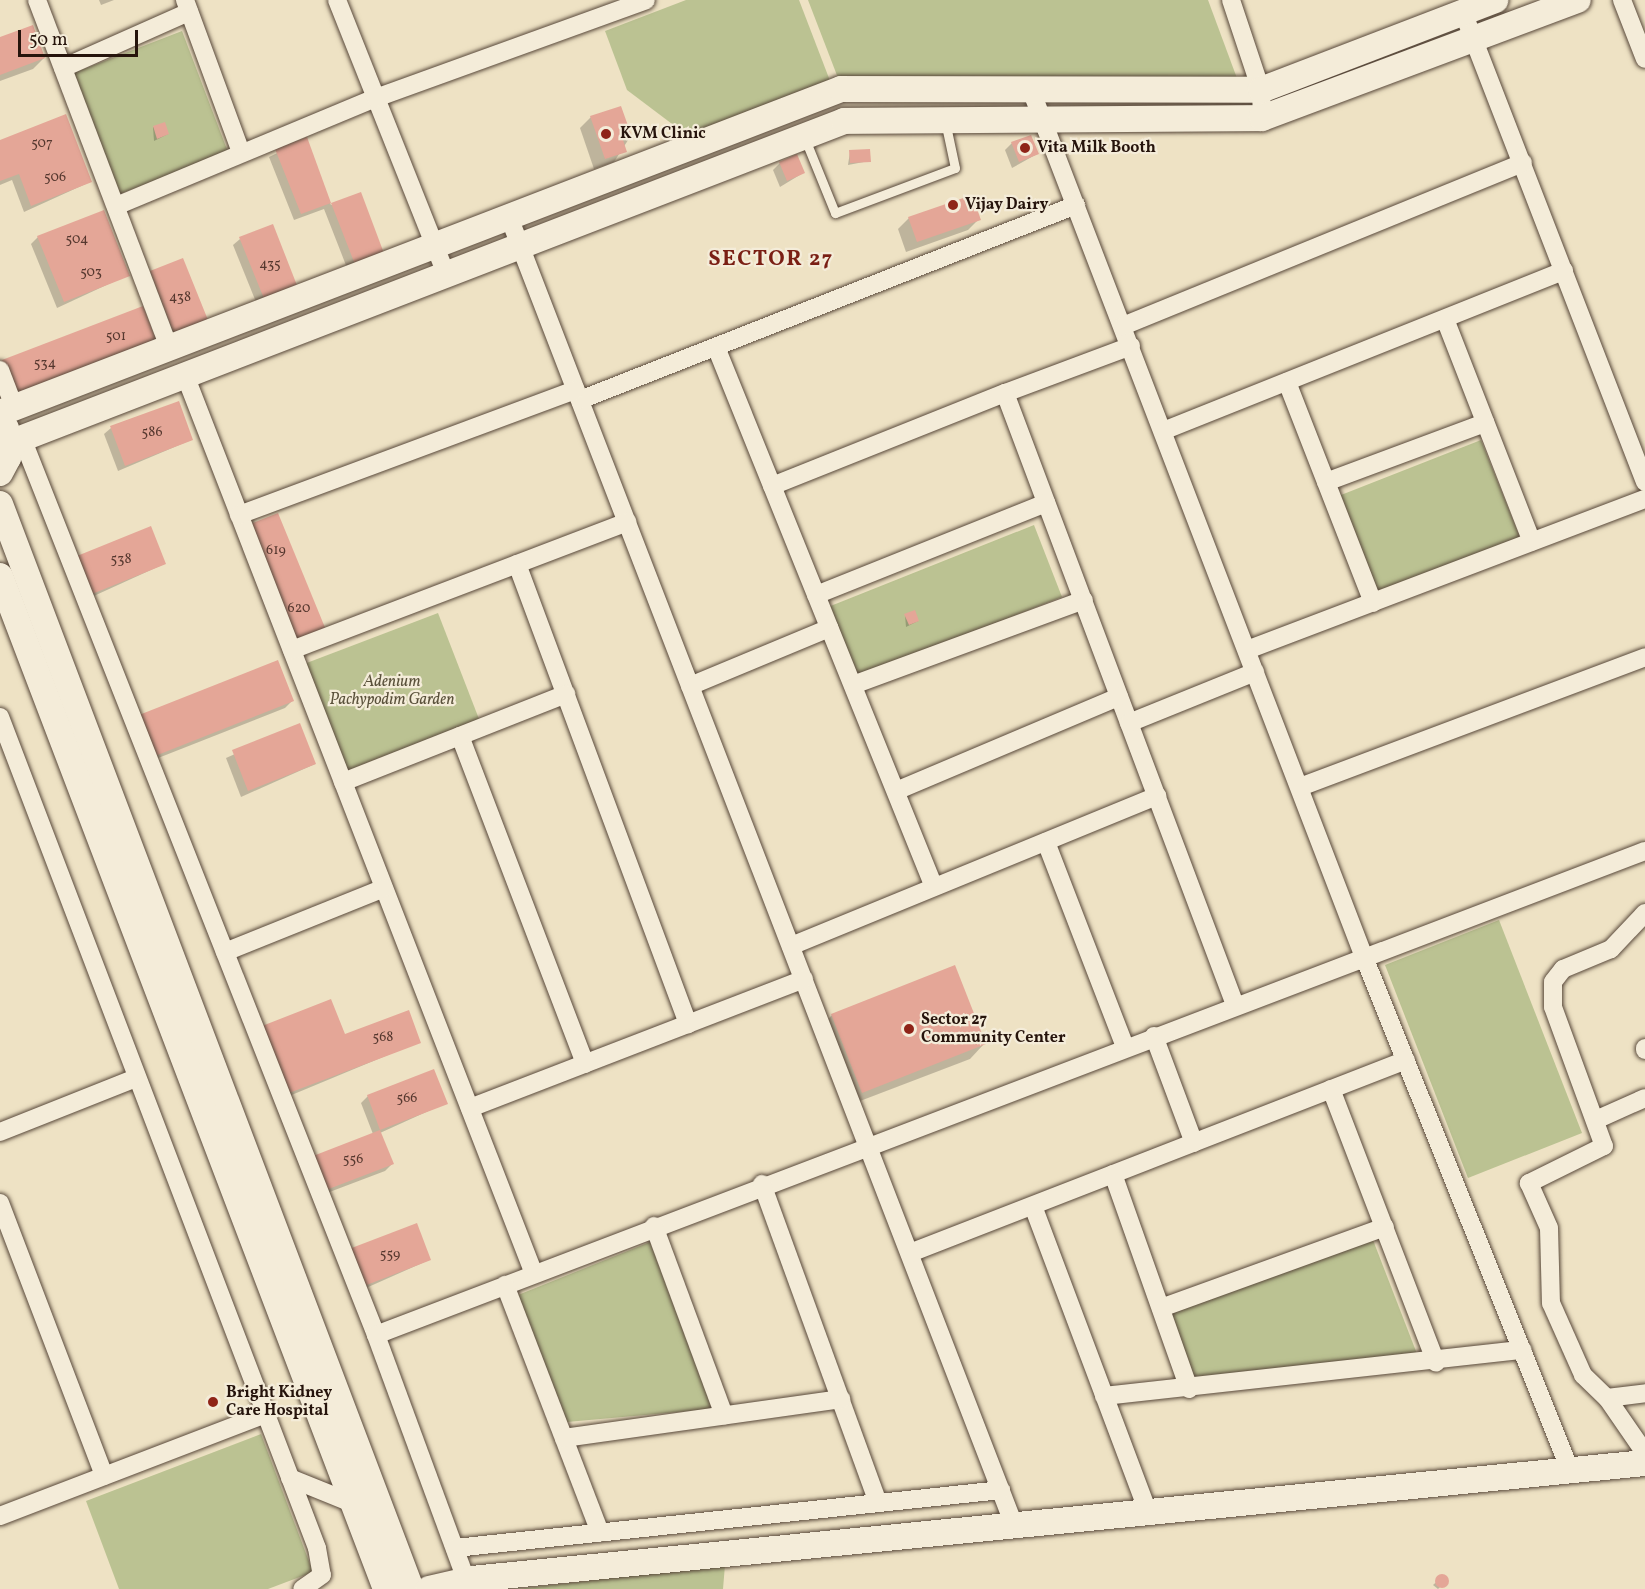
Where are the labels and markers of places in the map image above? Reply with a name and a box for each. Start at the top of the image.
place label: KVM Clinic [620,124,706,144]
marker: KVM Clinic [597,125,615,143]
place label: Vita Milk Booth [1037,138,1156,158]
marker: Vita Milk Booth [1018,141,1032,155]
place label: Vijay Dairy [965,195,1049,215]
marker: Vijay Dairy [946,198,960,212]
place label: Sector 27 Community Center [921,1010,1066,1048]
marker: Sector 27 Community Center [902,1022,916,1036]
place label: Bright Kidney Care Hospital [226,1383,332,1421]
marker: Bright Kidney Care Hospital [204,1393,222,1411]

